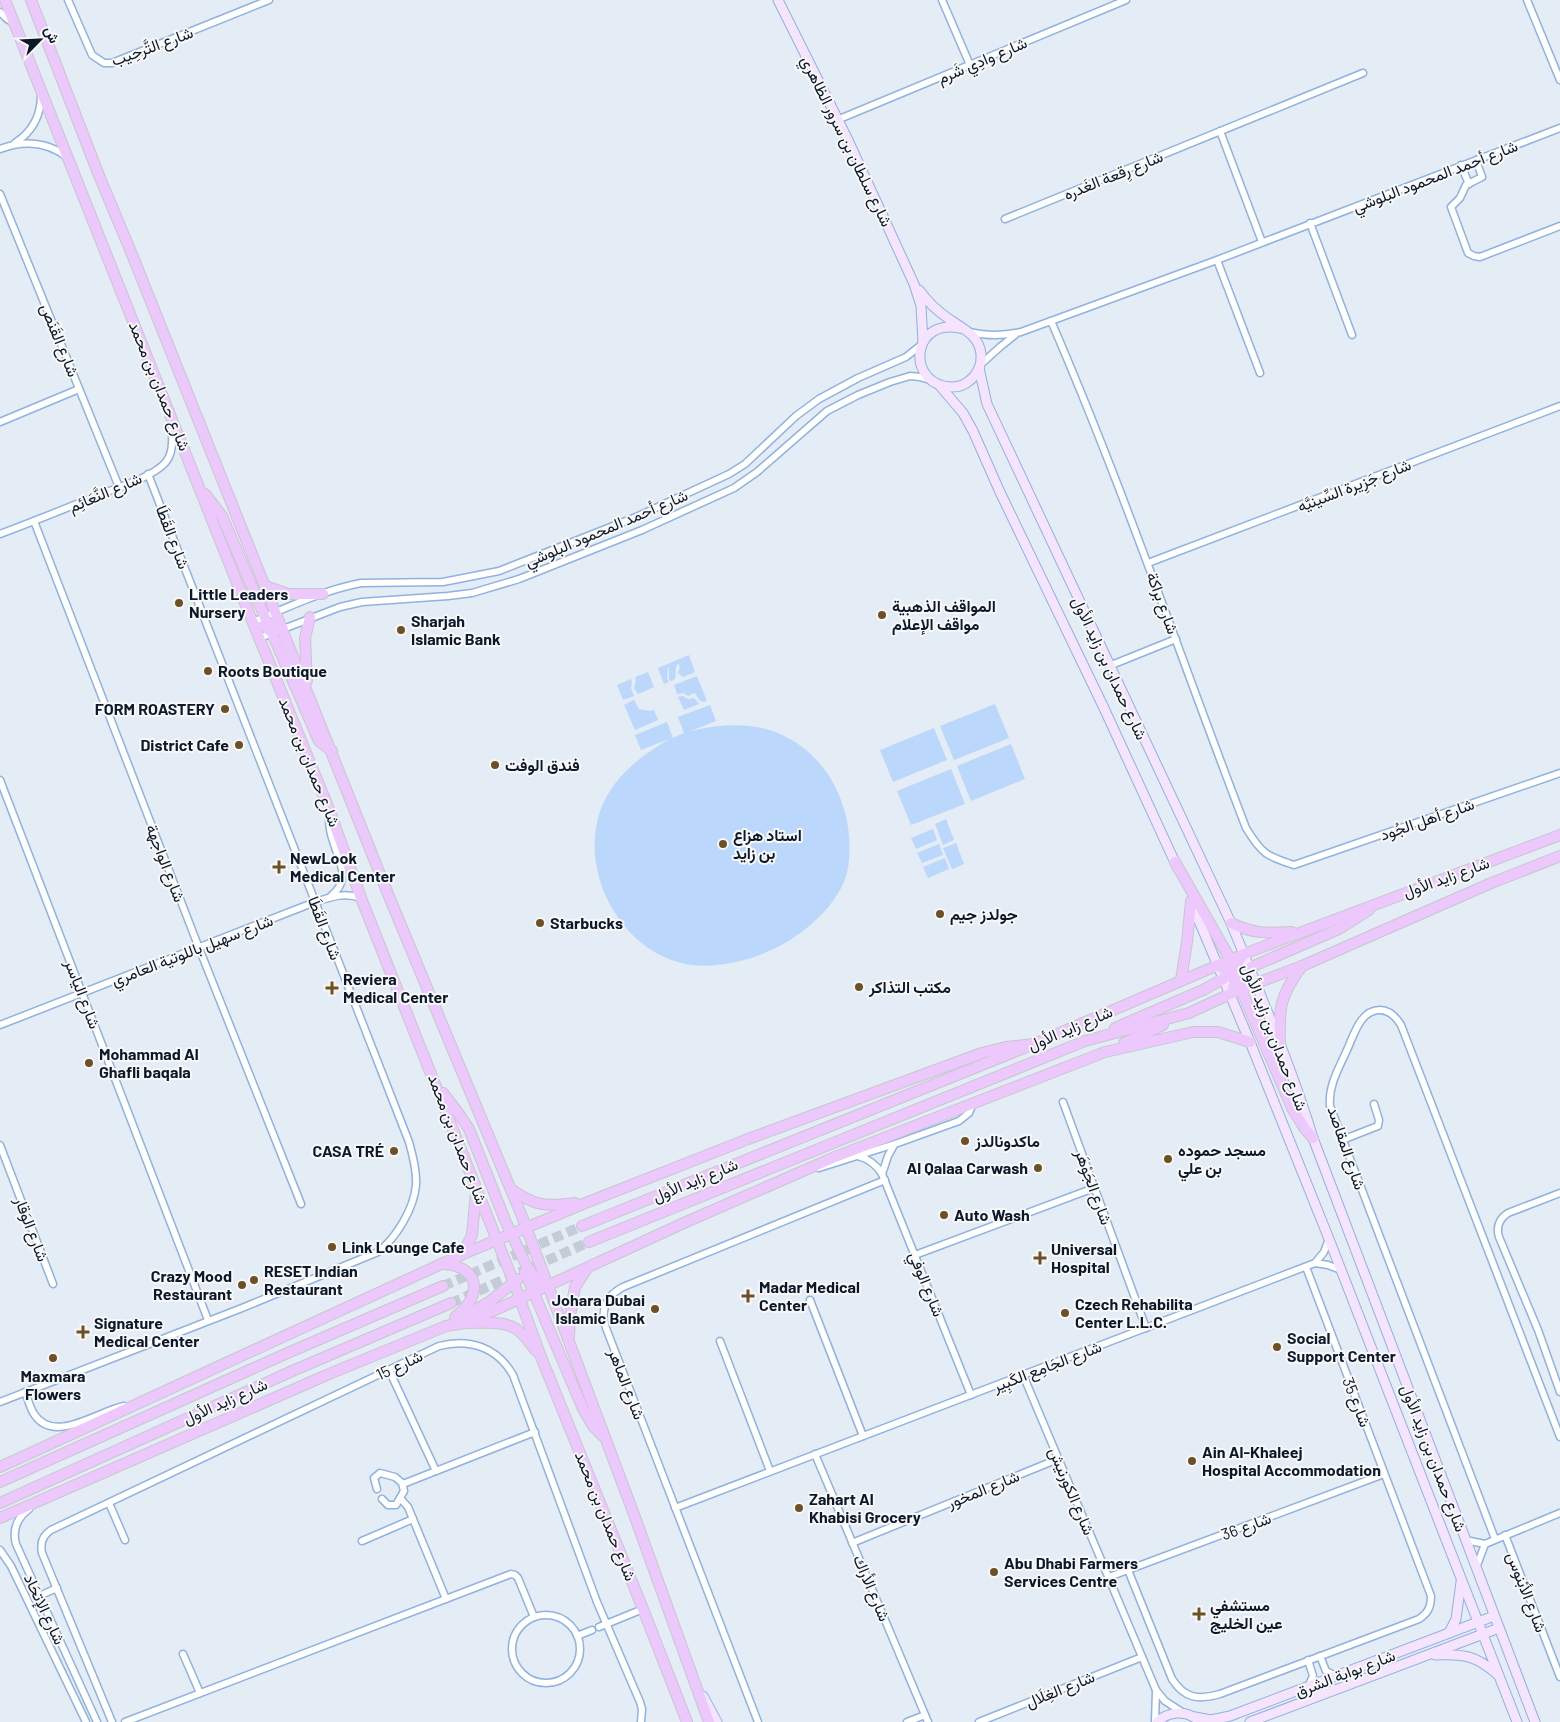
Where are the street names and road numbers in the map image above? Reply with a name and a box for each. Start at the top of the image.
street label: شارع التَّرحِيب [108,22,196,72]
street label: شارع وادِي شَرم [934,32,1031,92]
street label: شارع سلطان بن سرور الظاهري [793,52,897,232]
street label: شارع أحمد المحمود البلوشي [1350,135,1522,220]
street label: شارع رِقعة الغَدره [1060,146,1167,207]
street label: شارع القَنَص [34,300,84,380]
street label: شارع حمدان بن محمد [123,318,195,455]
street label: شارع جَزِيرة السِّينيَّه [1294,454,1415,519]
street label: شارع النَّعَائِم [65,468,145,518]
street label: شارع أحمد المحمود البلوشي [521,485,692,575]
street label: شارع القَطَا [150,502,194,572]
street label: شارع براكة [1141,569,1183,637]
street label: شارع حمدان بن زايد الأول [1066,593,1152,744]
street label: شارع حمدان بن محمد [273,694,345,831]
street label: شارع أهل الجُود [1377,794,1477,846]
street label: شارع الواجهة [140,821,190,905]
street label: شارع زايد الأول [1400,852,1493,904]
street label: شارع القَطَا [302,893,346,963]
street label: شارع سهيل باللوتية العامري [108,910,277,994]
street label: شارع الياسر [58,956,105,1032]
street label: شارع حمدان بن زايد الأول [1236,961,1312,1114]
street label: شارع زايد الأول [1025,1001,1116,1057]
street label: شارع حمدان بن محمد [422,1071,492,1208]
street label: شارع المقاصد [1322,1104,1371,1193]
street label: شارع الجَوْهَر [1069,1146,1117,1228]
street label: شارع زايد الأول [649,1154,741,1208]
street label: شارع الوَقار [8,1193,53,1265]
street label: شارع الوفي [901,1248,949,1321]
street label: شارع الجَامِع الكَبِير [989,1336,1105,1399]
street label: شارع الماهر [602,1345,650,1423]
street label: شارع 15 [372,1346,426,1386]
street label: شارع زايد الأول [180,1373,271,1430]
street label: شارع 35 [1337,1374,1376,1431]
street label: شارع حمدان بن زايد الأول [1395,1382,1471,1535]
street label: شارع الكورنيش [1043,1444,1099,1539]
street label: شارع حمدان بن محمد [569,1448,641,1585]
street label: شارع المخور [943,1465,1023,1515]
street label: شارع 36 [1218,1508,1274,1546]
street label: شارع الأبْنوس [1501,1549,1551,1636]
street label: شارع الأراك [847,1552,895,1625]
street label: شارع الإتحَاد [18,1570,70,1648]
street label: شارع بوابة الشرق [1292,1645,1399,1703]
street label: شارع الغِلَال [1023,1666,1098,1714]

